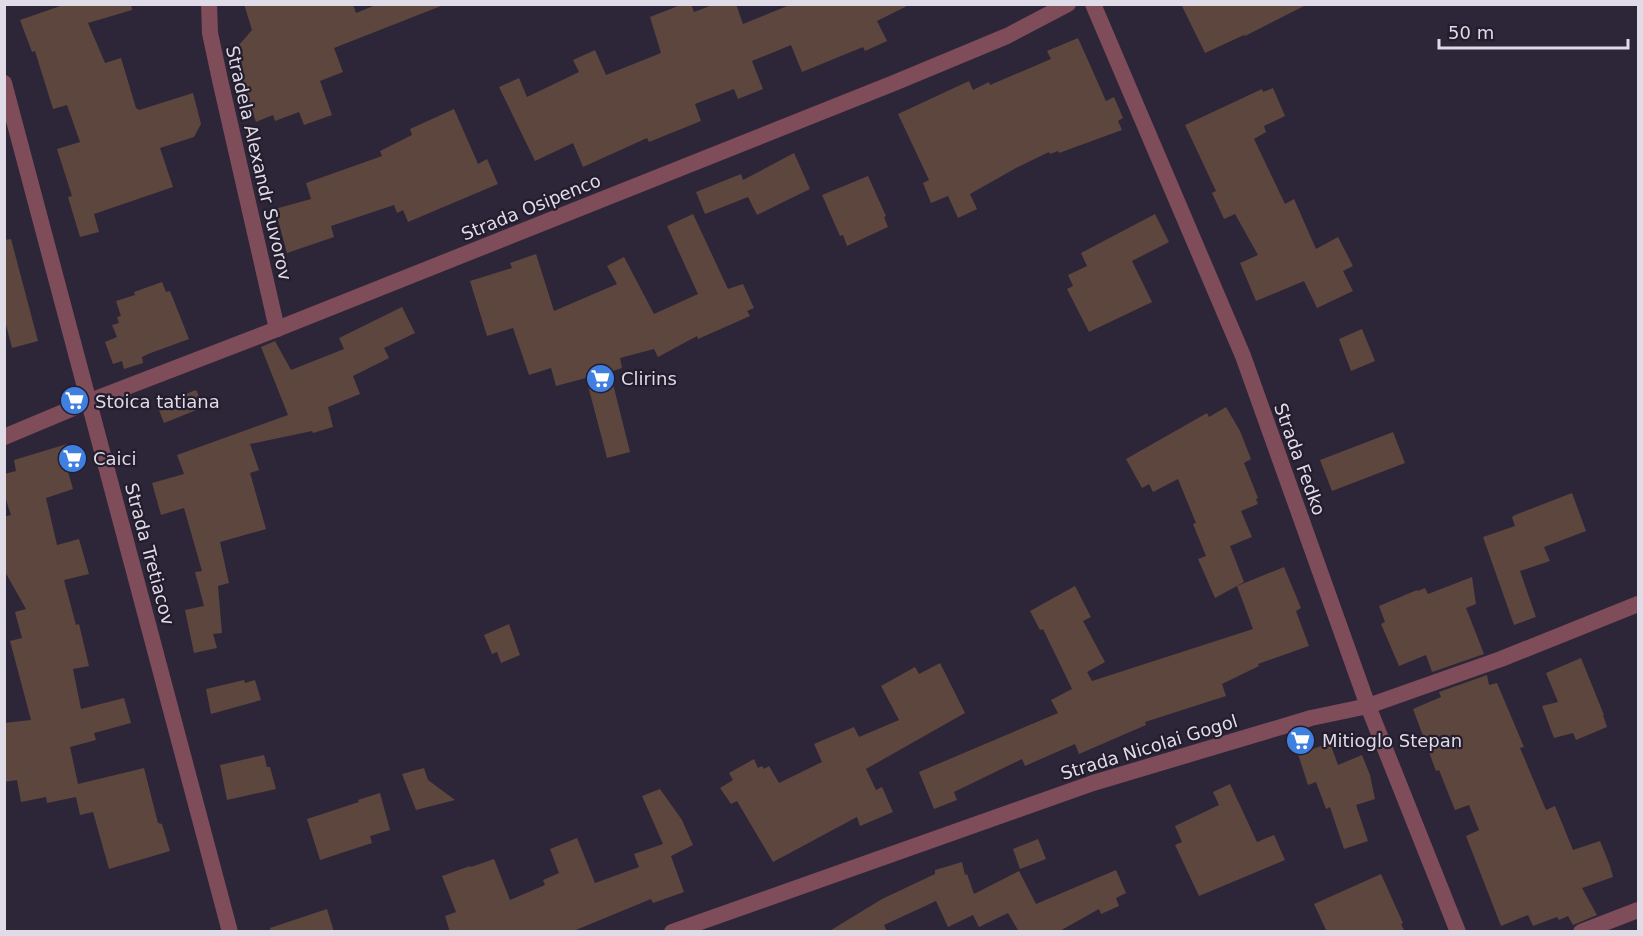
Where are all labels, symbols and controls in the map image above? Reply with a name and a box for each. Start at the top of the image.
scale bar [1439,12,1628,50]
text: 50 m [1448,22,1494,43]
street label: Stradela Alexandr Suvorov [222,44,296,283]
street label: Strada Osipenco [458,169,604,245]
supermarket icon: Clirins [584,362,616,394]
place label: Clirins [621,368,677,389]
supermarket icon: Stoica tatiana [58,385,90,417]
place label: Stoica tatiana [95,391,220,412]
street label: Strada Fedko [1270,400,1330,518]
supermarket icon: Caici [56,442,88,474]
place label: Caici [93,448,137,469]
street label: Strada Tretiacov [121,481,179,628]
street label: Strada Nicolai Gogol [1058,710,1240,784]
supermarket icon: Mitioglo Stepan [1285,724,1317,756]
place label: Mitioglo Stepan [1322,730,1462,751]

